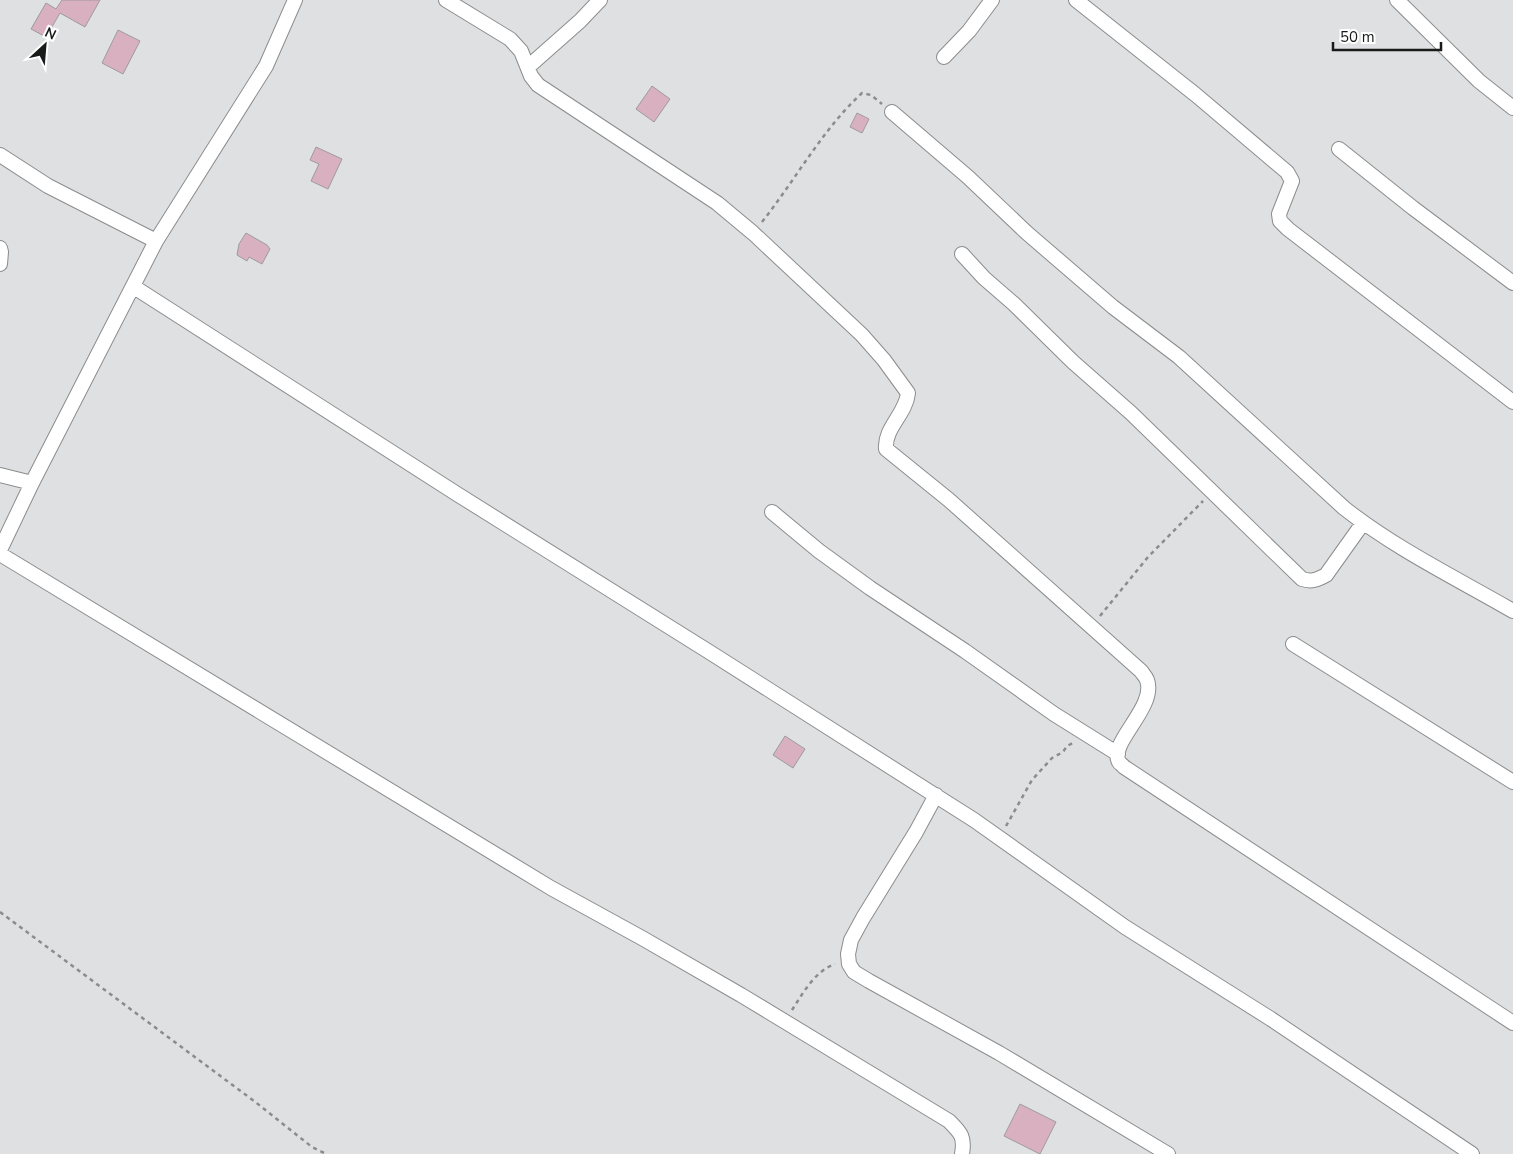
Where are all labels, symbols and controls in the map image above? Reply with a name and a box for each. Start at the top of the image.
north arrow [20,20,70,70]
scale bar [1333,20,1440,52]
text: N [42,23,59,45]
text: 50 m [1340,27,1375,47]

